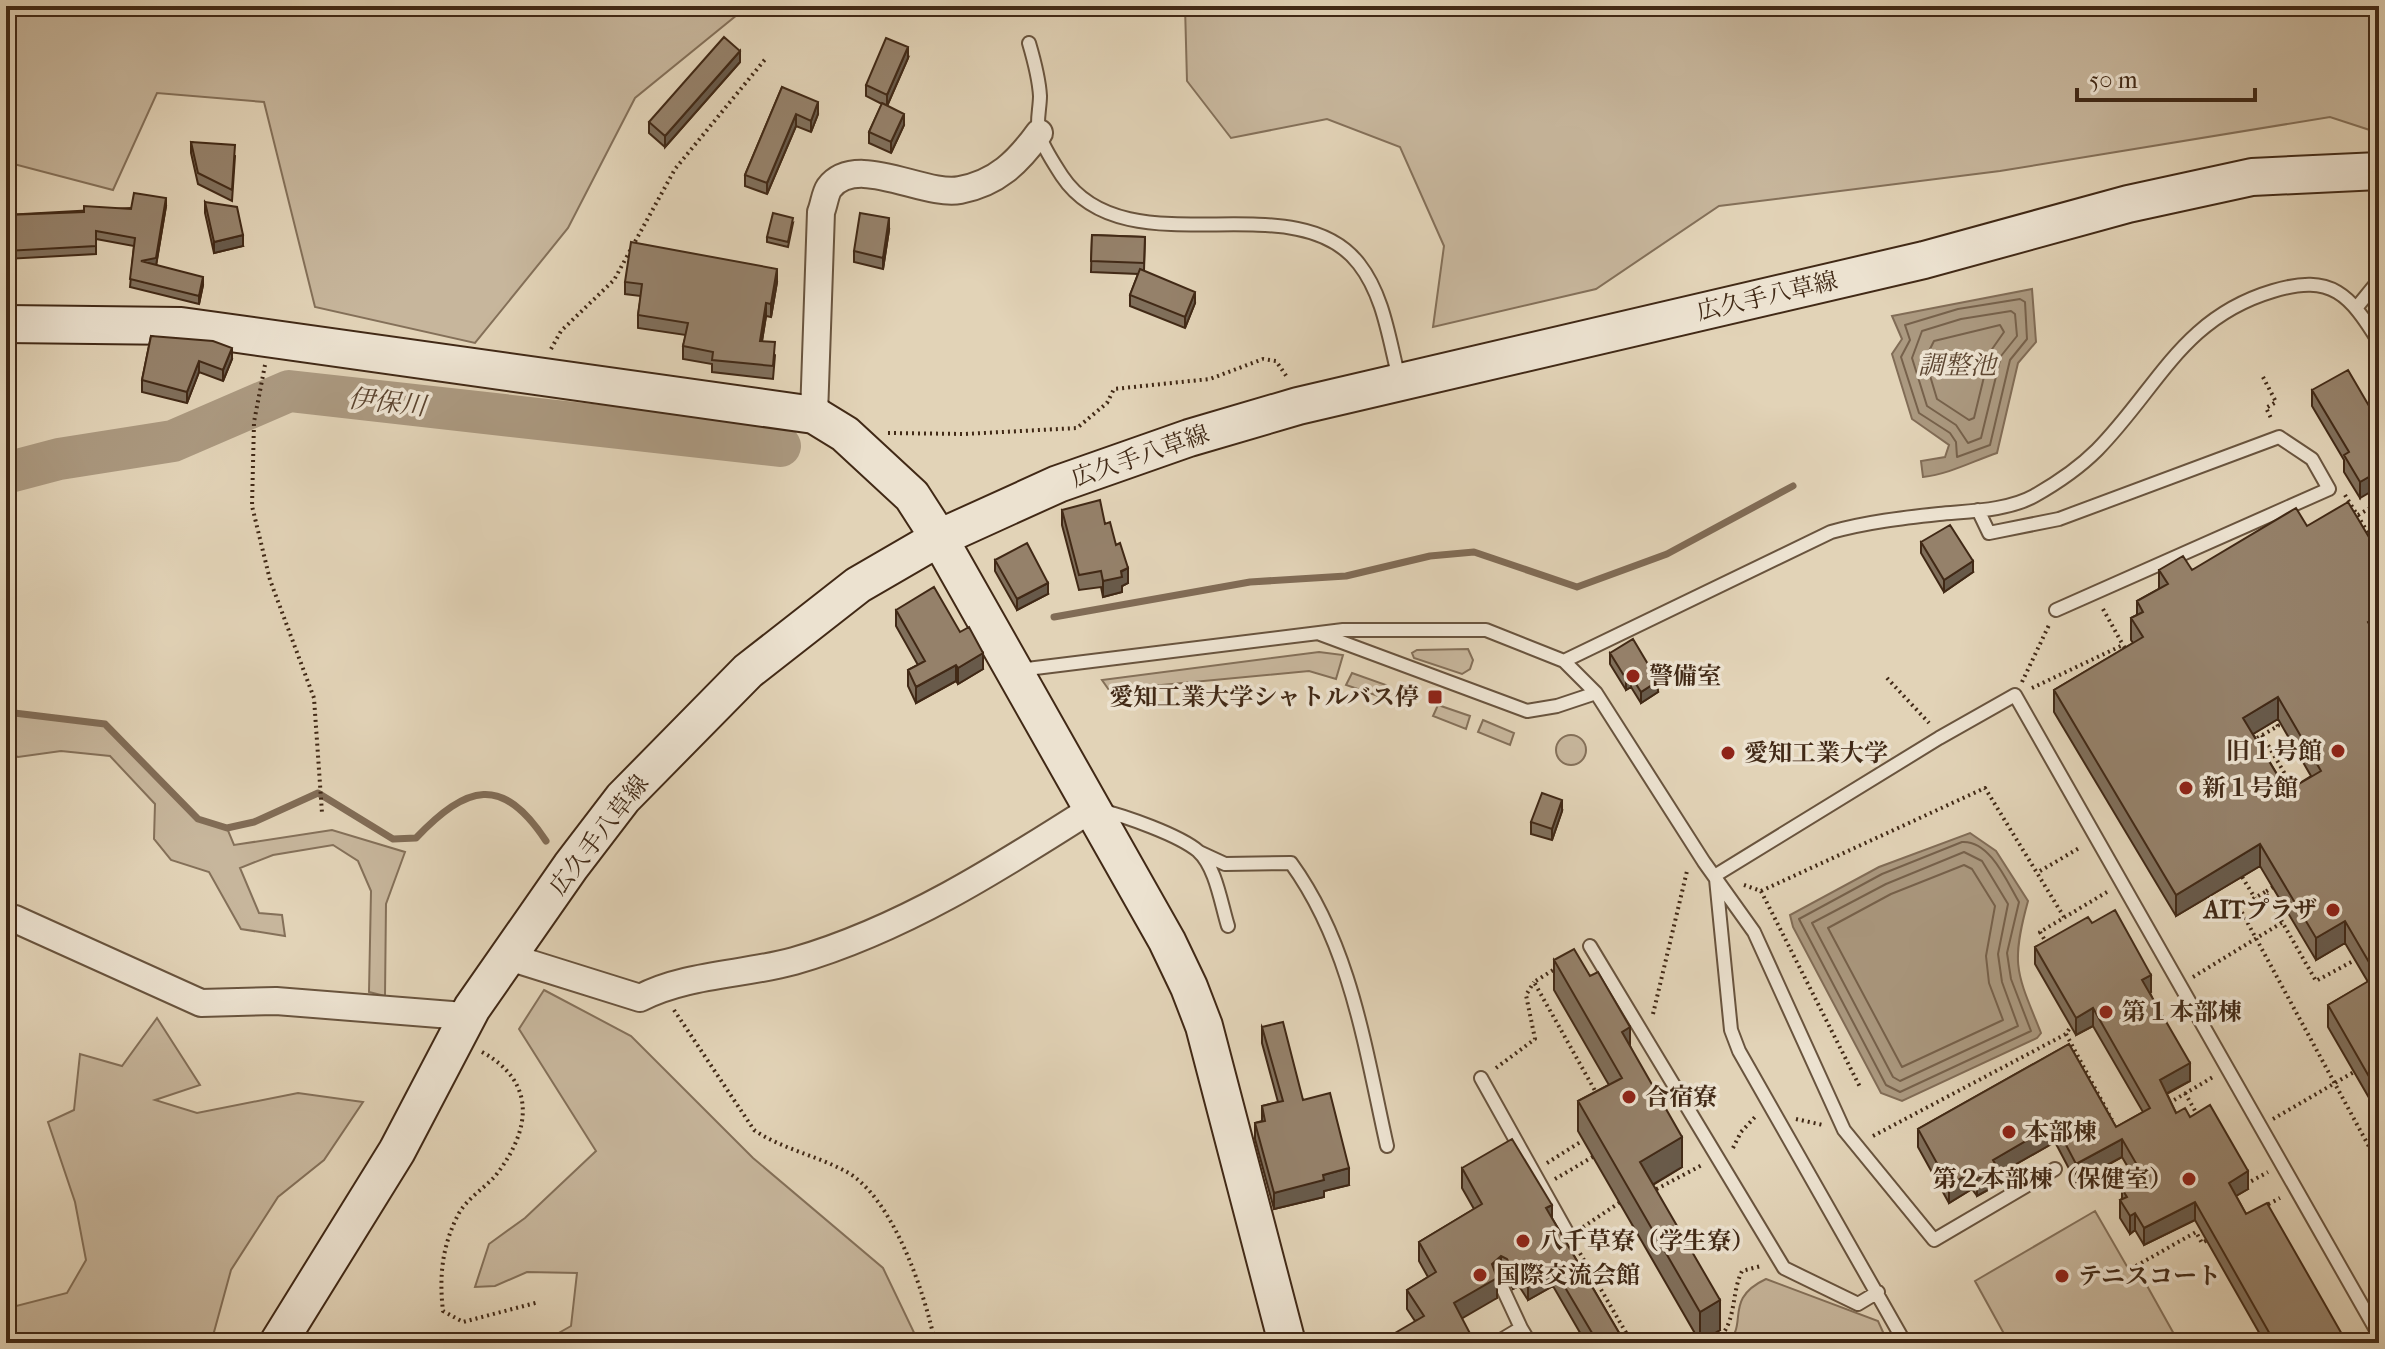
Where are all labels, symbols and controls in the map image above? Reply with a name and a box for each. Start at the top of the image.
scale bar [2077,52,2255,102]
text: 50 m [2089,66,2138,94]
street label: 広久手八草線 [1694,266,1840,326]
water label: 調整池 [1918,350,1999,381]
water label: 伊保川 [347,383,430,422]
street label: 広久手八草線 [1067,419,1213,493]
place label: 警備室 [1649,662,1721,690]
marker: 警備室 [1624,667,1642,685]
place label: 愛知工業大学シャトルバス停 [1109,683,1419,711]
marker: 愛知工業大学シャトルバス停 [1426,688,1444,706]
place label: 旧１号館 [2226,737,2322,765]
place label: 愛知工業大学 [1744,739,1888,767]
marker: 旧１号館 [2329,742,2347,760]
marker: 愛知工業大学 [1719,744,1737,762]
street label: 広久手八草線 [544,770,654,900]
place label: 新１号館 [2202,774,2298,802]
marker: 新１号館 [2177,779,2195,797]
place label: AITプラザ [2202,896,2317,924]
marker: AITプラザ [2324,901,2342,919]
place label: 第１本部棟 [2122,998,2242,1026]
marker: 第１本部棟 [2097,1003,2115,1021]
place label: 合宿寮 [1645,1083,1717,1111]
marker: 合宿寮 [1620,1088,1638,1106]
place label: 本部棟 [2025,1118,2097,1146]
marker: 本部棟 [2000,1123,2018,1141]
place label: 第２本部棟（保健室） [1933,1165,2173,1193]
marker: 第２本部棟（保健室） [2180,1170,2198,1188]
place label: 八千草寮（学生寮） [1539,1227,1755,1255]
marker: 八千草寮（学生寮） [1514,1232,1532,1250]
place label: 国際交流会館 [1496,1261,1640,1289]
place label: テニスコート [2078,1262,2221,1290]
marker: 国際交流会館 [1471,1266,1489,1284]
marker: テニスコート [2053,1267,2071,1285]

